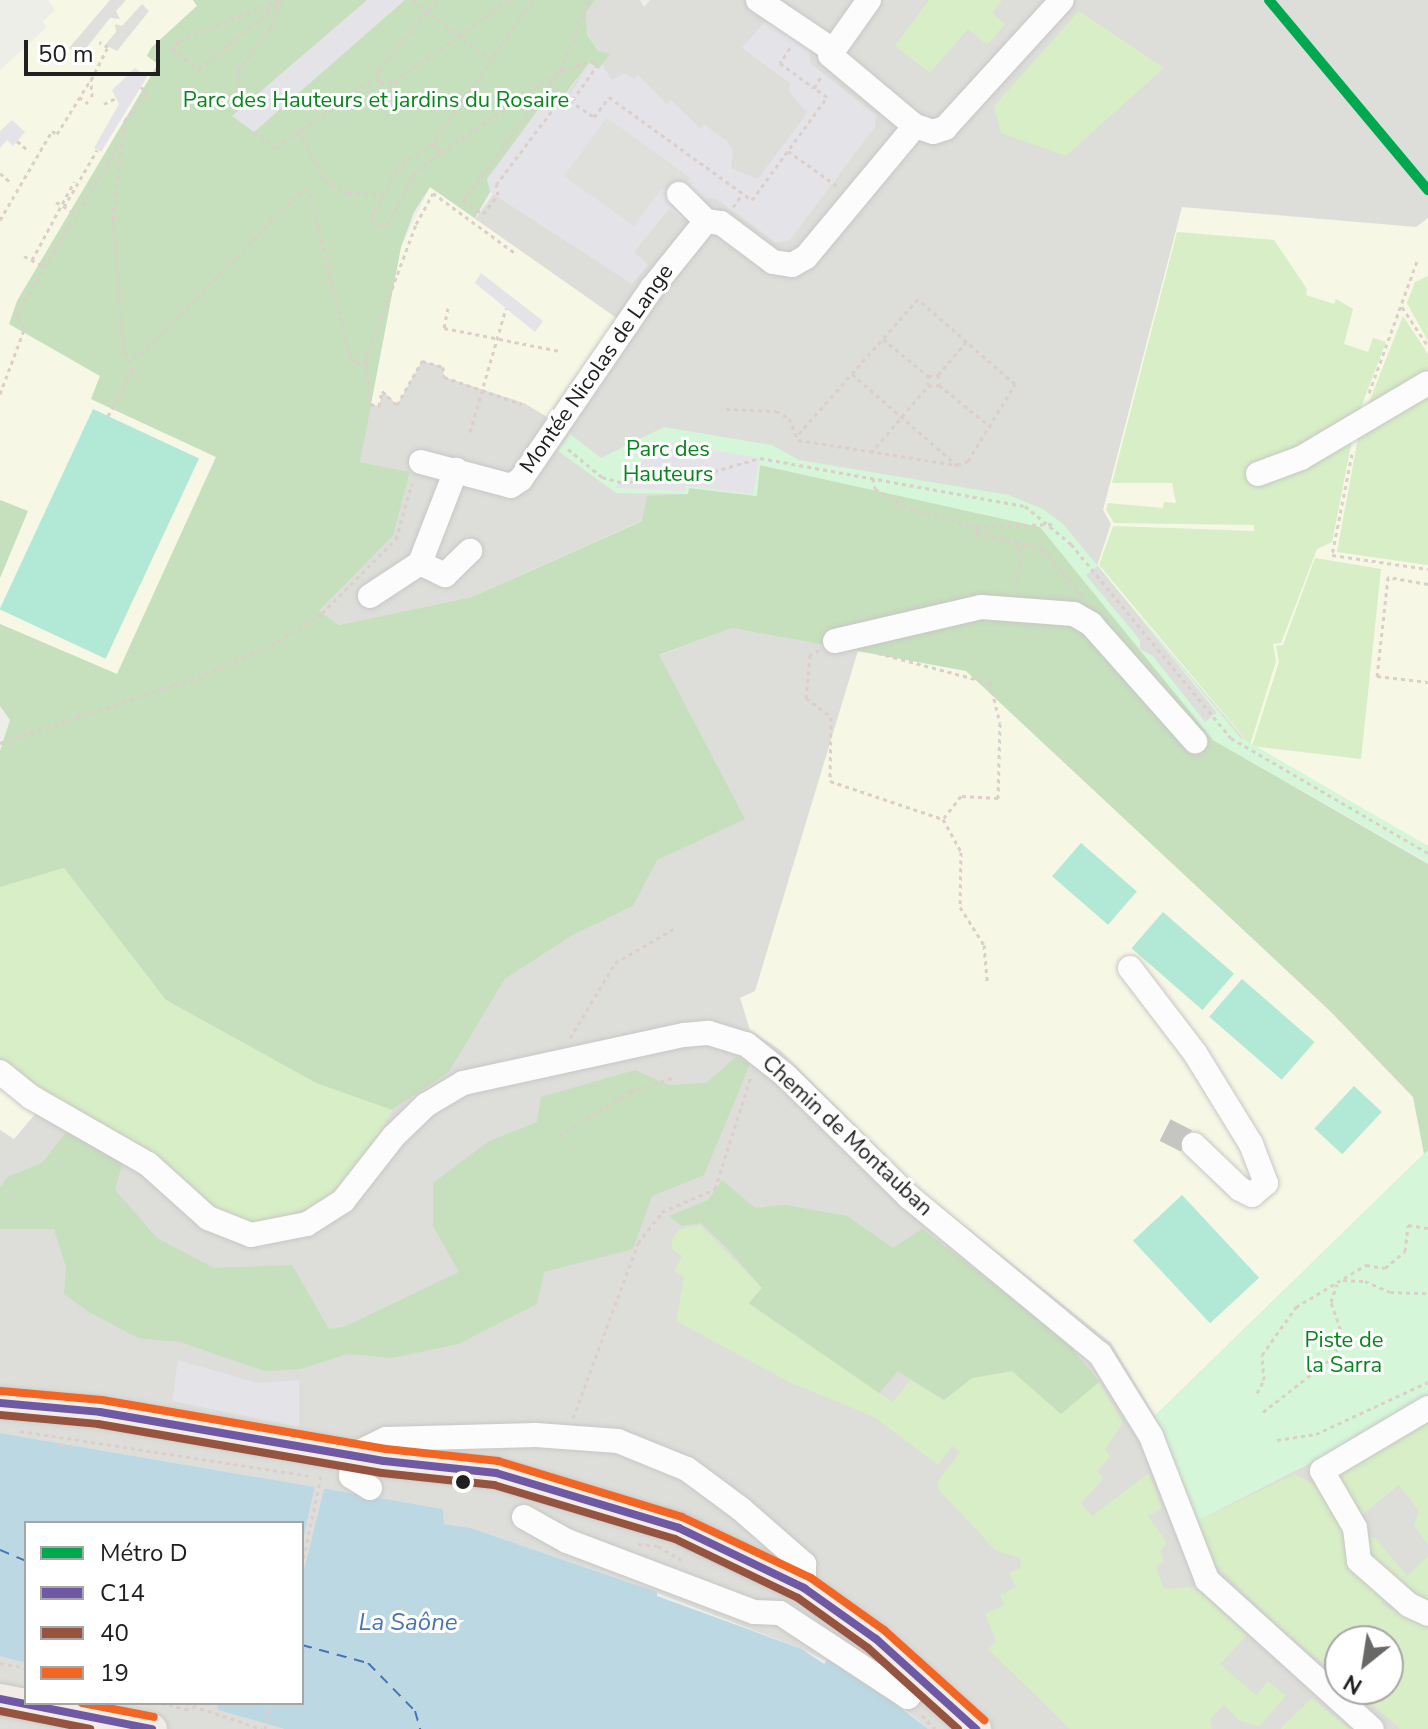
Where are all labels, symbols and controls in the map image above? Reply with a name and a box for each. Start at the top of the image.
scale bar [28,24,164,74]
text: 50 m [38,38,94,70]
park label: Parc des Hauteurs et jardins du Rosaire [183,88,569,114]
street label: Montée Nicolas de Lange [515,259,679,479]
park label: Parc des Hauteurs [623,436,713,488]
street label: Chemin de Montauban [756,1050,938,1222]
park label: Piste de la Sarra [1305,1327,1383,1378]
unlabelled marker [455,1474,471,1490]
legend [24,1521,304,1705]
text: Métro D [100,1537,187,1569]
text: C14 [100,1577,145,1609]
water label: La Saône [358,1609,458,1637]
text: 40 [100,1617,129,1649]
north arrow [1324,1625,1404,1705]
text: 19 [100,1657,129,1689]
text: N [1338,1667,1368,1701]

